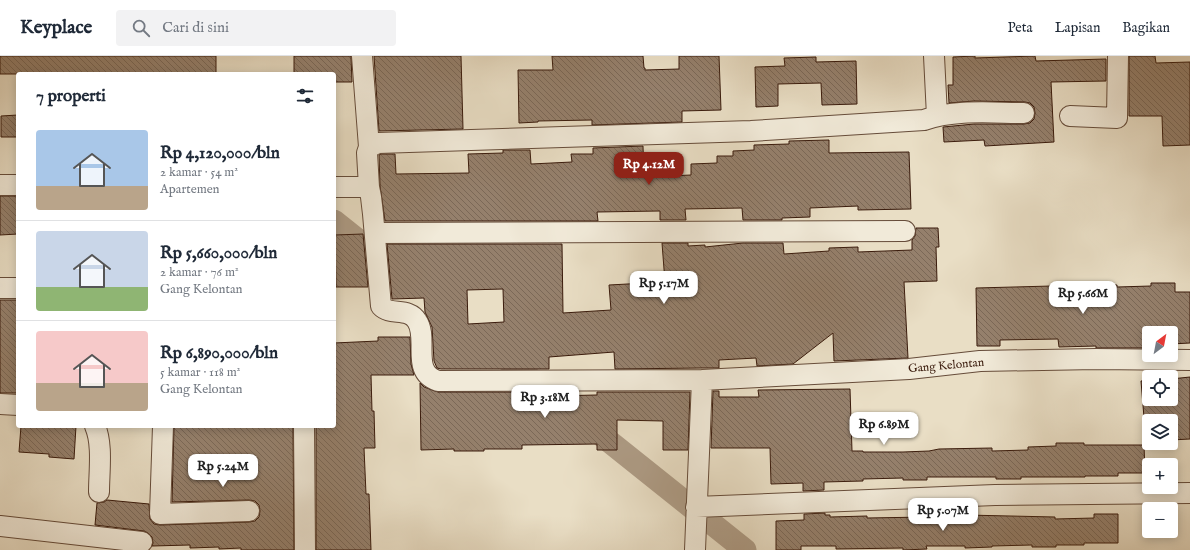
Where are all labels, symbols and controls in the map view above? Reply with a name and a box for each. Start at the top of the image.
search box [116,10,396,46]
text: Keyplace [20,16,92,40]
icon: search [130,17,152,39]
text: Cari di sini [162,18,229,37]
text: Peta [1007,19,1033,37]
text: Lapisan [1055,19,1100,37]
text: Bagikan [1122,19,1170,37]
icon: filters [294,85,316,107]
text: 7 properti [36,86,106,107]
text: Rp 4,120,000/bln [160,143,280,164]
icon: home [68,146,116,194]
pin: Rp 4.12M [608,152,690,186]
text: Rp 4.12M [623,156,675,173]
text: 2 kamar · 54 m² [160,164,238,181]
text: Apartemen [160,181,220,198]
text: Rp 5,660,000/bln [160,243,277,264]
icon: home [68,247,116,295]
text: 2 kamar · 76 m² [160,264,239,281]
pin: Rp 5.17M [623,271,705,305]
text: Rp 5.17M [639,275,689,292]
text: Gang Kelontan [160,281,242,298]
pin: Rp 5.66M [1042,281,1124,315]
text: Rp 5.66M [1058,285,1108,302]
north arrow [1142,326,1178,362]
map controls [1142,326,1178,538]
text: Rp 6,890,000/bln [160,343,278,364]
icon: home [68,347,116,395]
street label: Gang Kelontan [907,355,985,376]
text: 5 kamar · 118 m² [160,364,240,381]
button: locate [1142,370,1178,406]
text: Gang Kelontan [160,381,242,398]
pin: Rp 3.18M [504,385,586,419]
text: Rp 3.18M [520,389,570,406]
pin: Rp 6.89M [843,412,925,446]
button: layers [1142,414,1178,450]
text: Rp 6.89M [859,416,909,433]
pin: Rp 5.24M [182,454,264,488]
text: Rp 5.24M [197,458,249,475]
button: + [1142,458,1178,494]
pin: Rp 5.07M [902,498,984,532]
text: Rp 5.07M [917,502,969,519]
button: − [1142,502,1178,538]

